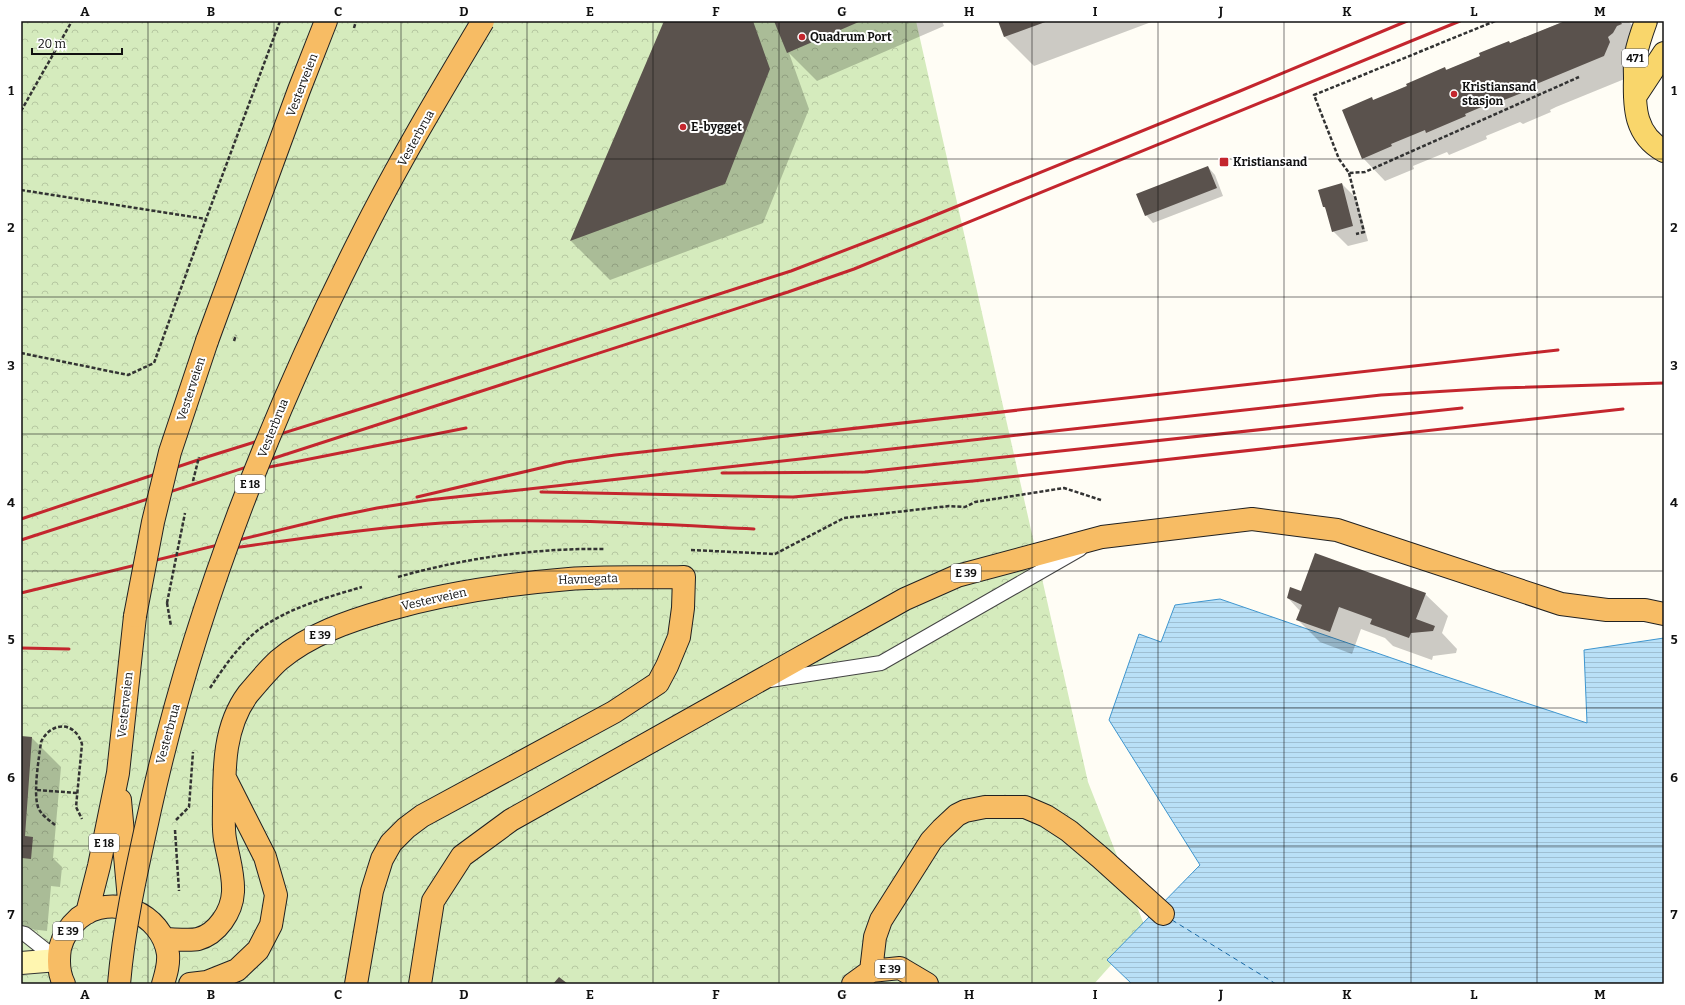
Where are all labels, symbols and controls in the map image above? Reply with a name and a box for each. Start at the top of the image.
text: A [80,4,90,19]
text: B [207,4,215,19]
text: C [334,4,342,19]
text: D [459,4,469,19]
text: E [586,4,594,19]
text: F [712,4,720,19]
text: G [837,4,847,19]
text: H [964,4,974,19]
text: I [1093,4,1098,19]
text: J [1218,4,1224,19]
text: K [1342,4,1352,19]
text: L [1470,4,1478,19]
text: M [1594,4,1606,19]
scale bar [32,30,122,56]
place label: Quadrum Port [810,30,892,44]
marker: Quadrum Port [797,32,807,42]
text: 20 m [38,37,67,51]
road number: 471 [1622,49,1648,67]
street label: Vesterveien [284,51,321,118]
place label: Kristiansand stasjon [1462,80,1537,109]
text: 1 [8,83,14,98]
text: 1 [1671,83,1677,98]
marker: Kristiansand stasjon [1449,89,1459,99]
street label: Vesterbrua [395,107,437,168]
place label: E-bygget [691,120,742,134]
marker: E-bygget [678,122,688,132]
place label: Kristiansand [1233,155,1308,169]
marker: Kristiansand [1218,156,1230,168]
text: 2 [7,220,15,235]
text: 2 [1670,220,1678,235]
street label: Vesterveien [174,355,208,423]
text: 3 [7,358,15,373]
text: 3 [1670,358,1678,373]
street label: Vesterbrua [255,396,291,459]
road number: E 18 [235,475,265,493]
text: 4 [7,495,15,510]
text: 4 [1670,495,1678,510]
road number: E 39 [951,564,981,582]
street label: Havnegata [558,571,619,587]
street label: Vesterveien [400,585,468,613]
road number: E 39 [305,626,335,644]
text: 5 [7,632,15,647]
text: 5 [1670,632,1678,647]
street label: Vesterveien [115,671,135,739]
street label: Vesterbrua [153,702,183,766]
text: 6 [7,770,15,785]
text: 6 [1670,770,1678,785]
road number: E 18 [89,834,119,852]
text: 7 [8,907,15,922]
text: 7 [1671,907,1678,922]
road number: E 39 [53,922,83,940]
road number: E 39 [875,960,905,978]
text: A [80,987,90,1002]
text: B [207,987,215,1002]
text: C [334,987,342,1002]
text: D [459,987,469,1002]
text: E [586,987,594,1002]
text: F [712,987,720,1002]
text: G [837,987,847,1002]
text: H [964,987,974,1002]
text: I [1093,987,1098,1002]
text: J [1218,987,1224,1002]
text: K [1342,987,1352,1002]
text: L [1470,987,1478,1002]
text: M [1594,987,1606,1002]

